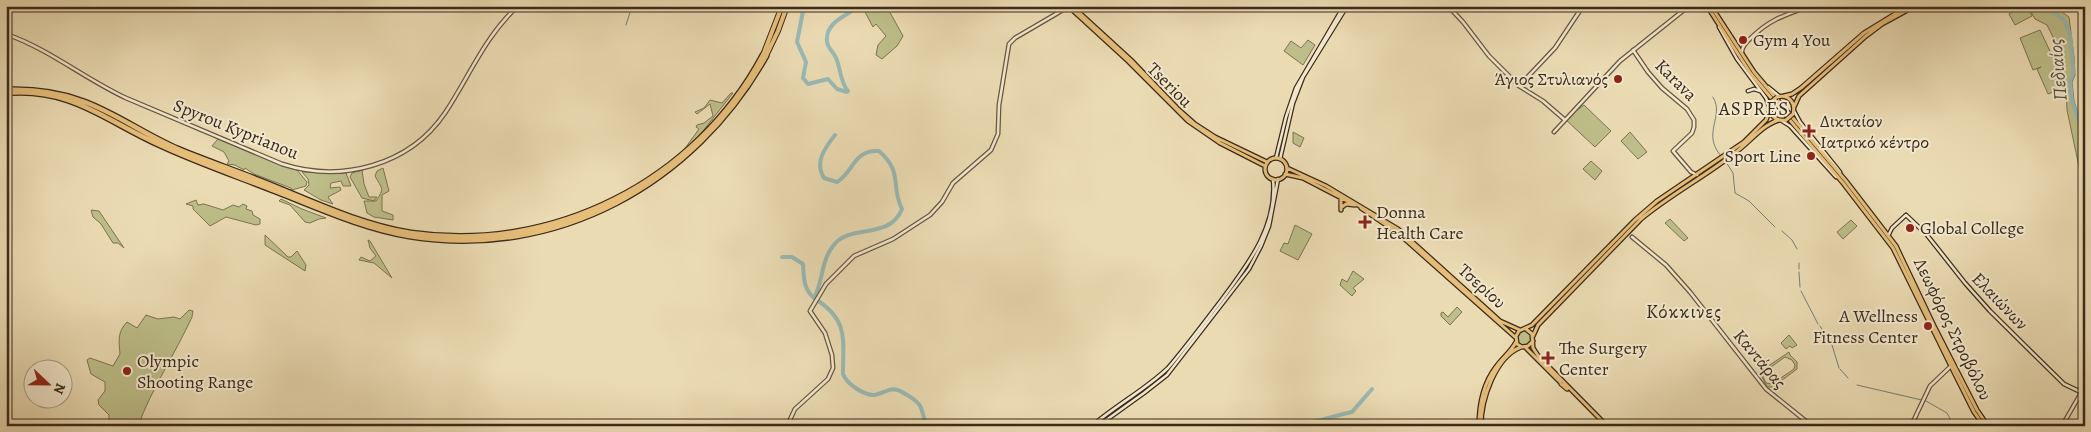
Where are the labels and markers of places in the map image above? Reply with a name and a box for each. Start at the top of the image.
place label: Gym 4 You [1753,28,1831,52]
marker: Gym 4 You [1737,34,1749,46]
place label: Άγιος Στυλιανός [1494,67,1608,91]
marker: Άγιος Στυλιανός [1612,73,1624,85]
place label: Δικταίον Ιατρικό κέντρο [1820,109,1929,154]
marker: Δικταίον Ιατρικό κέντρο [1802,124,1816,138]
place label: Sport Line [1724,144,1801,168]
marker: Sport Line [1805,150,1817,162]
place label: Donna Health Care [1376,200,1464,245]
marker: Donna Health Care [1358,215,1372,229]
place label: Global College [1920,216,2024,240]
marker: Global College [1904,222,1916,234]
place label: A Wellness Fitness Center [1812,304,1918,349]
marker: A Wellness Fitness Center [1922,320,1934,332]
place label: The Surgery Center [1559,336,1648,381]
place label: Olympic Shooting Range [137,349,253,394]
marker: The Surgery Center [1541,351,1555,365]
marker: Olympic Shooting Range [121,365,133,377]

